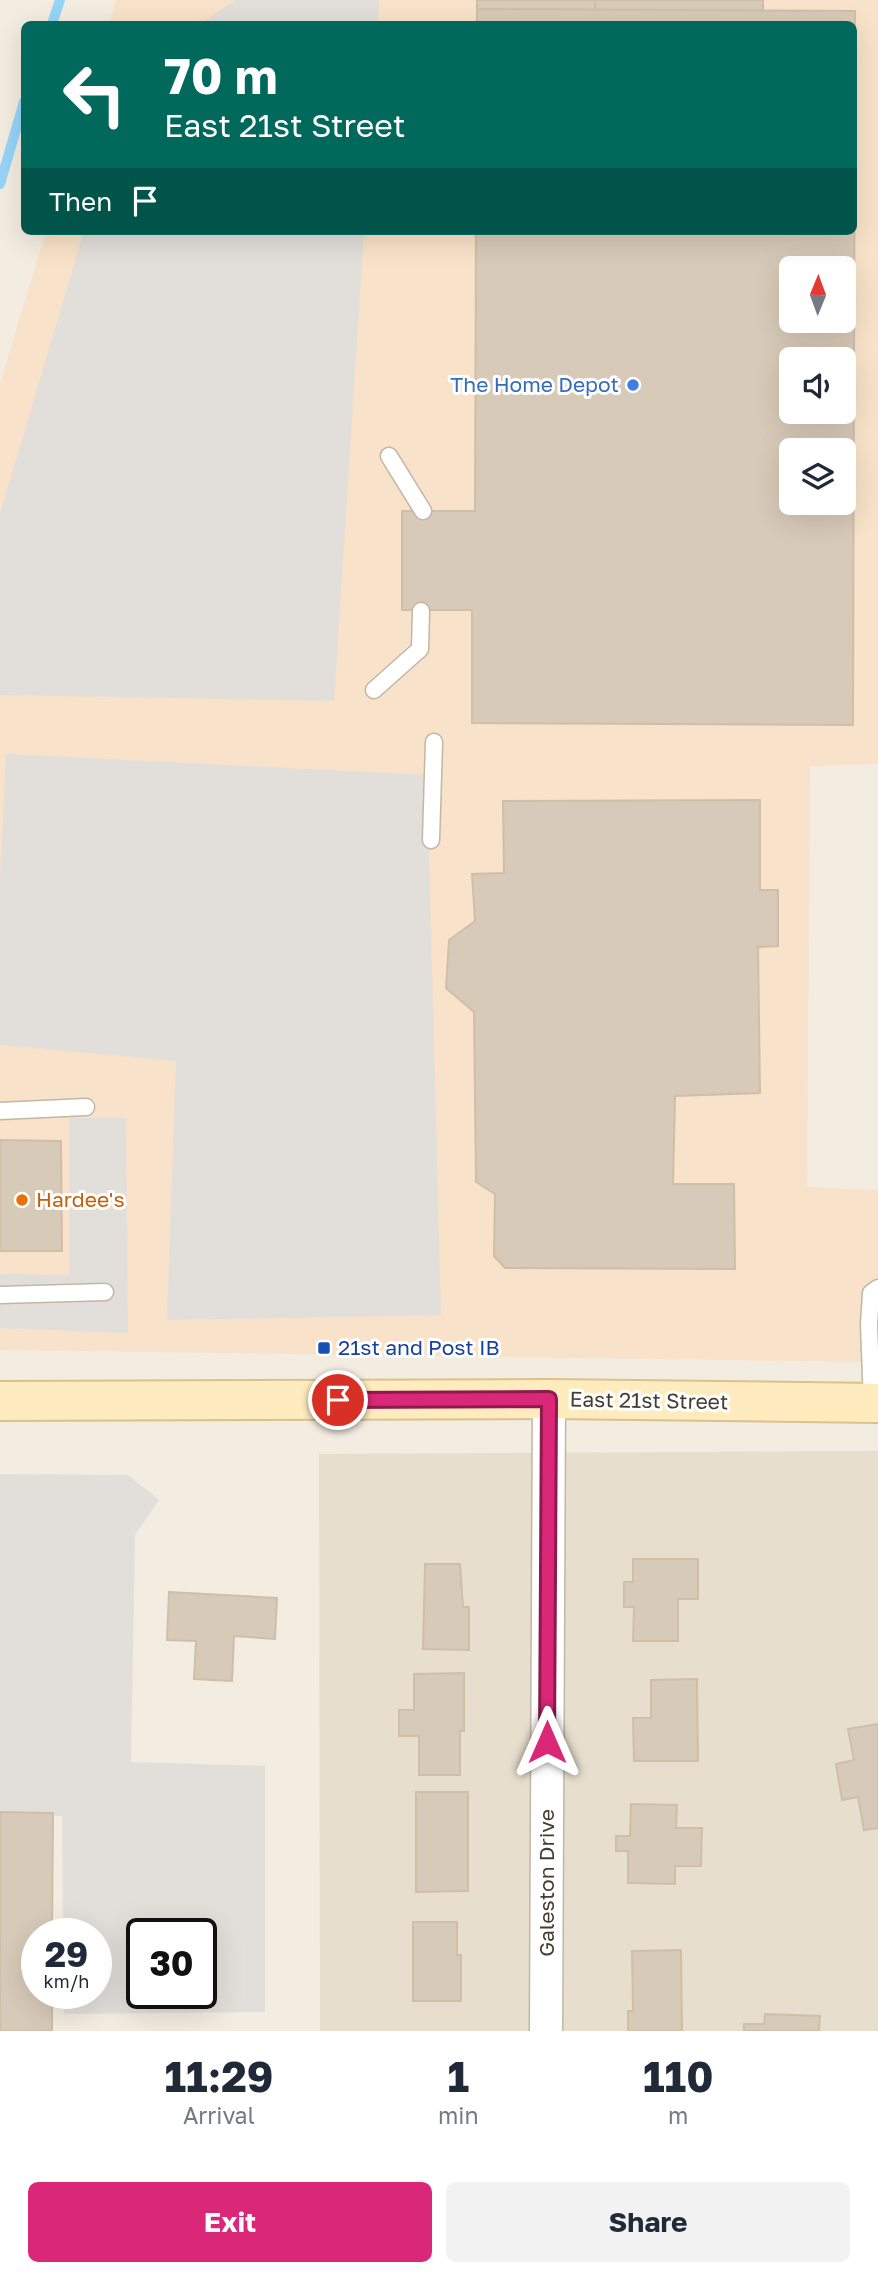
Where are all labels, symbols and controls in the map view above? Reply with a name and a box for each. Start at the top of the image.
text: 70 m [164,46,278,105]
icon: left [49,49,140,140]
text: East 21st Street [164,106,406,144]
icon: arrive [126,182,164,220]
text: Then [49,186,112,217]
north arrow [779,256,856,332]
map controls [779,256,856,515]
button: sound [779,347,856,424]
place label: The Home Depot [450,371,619,397]
marker: The Home Depot [625,377,641,393]
button: layers [779,438,856,515]
place label: Hardee's [36,1186,125,1212]
marker: Hardee's [14,1192,30,1208]
place label: 21st and Post IB [338,1334,500,1360]
marker: 21st and Post IB [316,1340,332,1356]
pin [308,1370,368,1430]
icon: arrive [319,1381,357,1419]
street label: East 21st Street [570,1386,729,1414]
position arrow [510,1705,584,1779]
street label: Galeston Drive [533,1809,559,1957]
speed limit sign: 30 [126,1918,217,2009]
text: 29 [45,1933,88,1975]
text: km/h [44,1970,89,1992]
text: 11:29 [164,2051,273,2101]
text: 1 [447,2051,469,2101]
text: 110 [643,2051,714,2101]
text: Arrival [183,2101,255,2129]
text: min [438,2101,479,2129]
text: m [668,2101,688,2129]
button: Exit [28,2182,432,2262]
button: Share [446,2182,850,2262]

